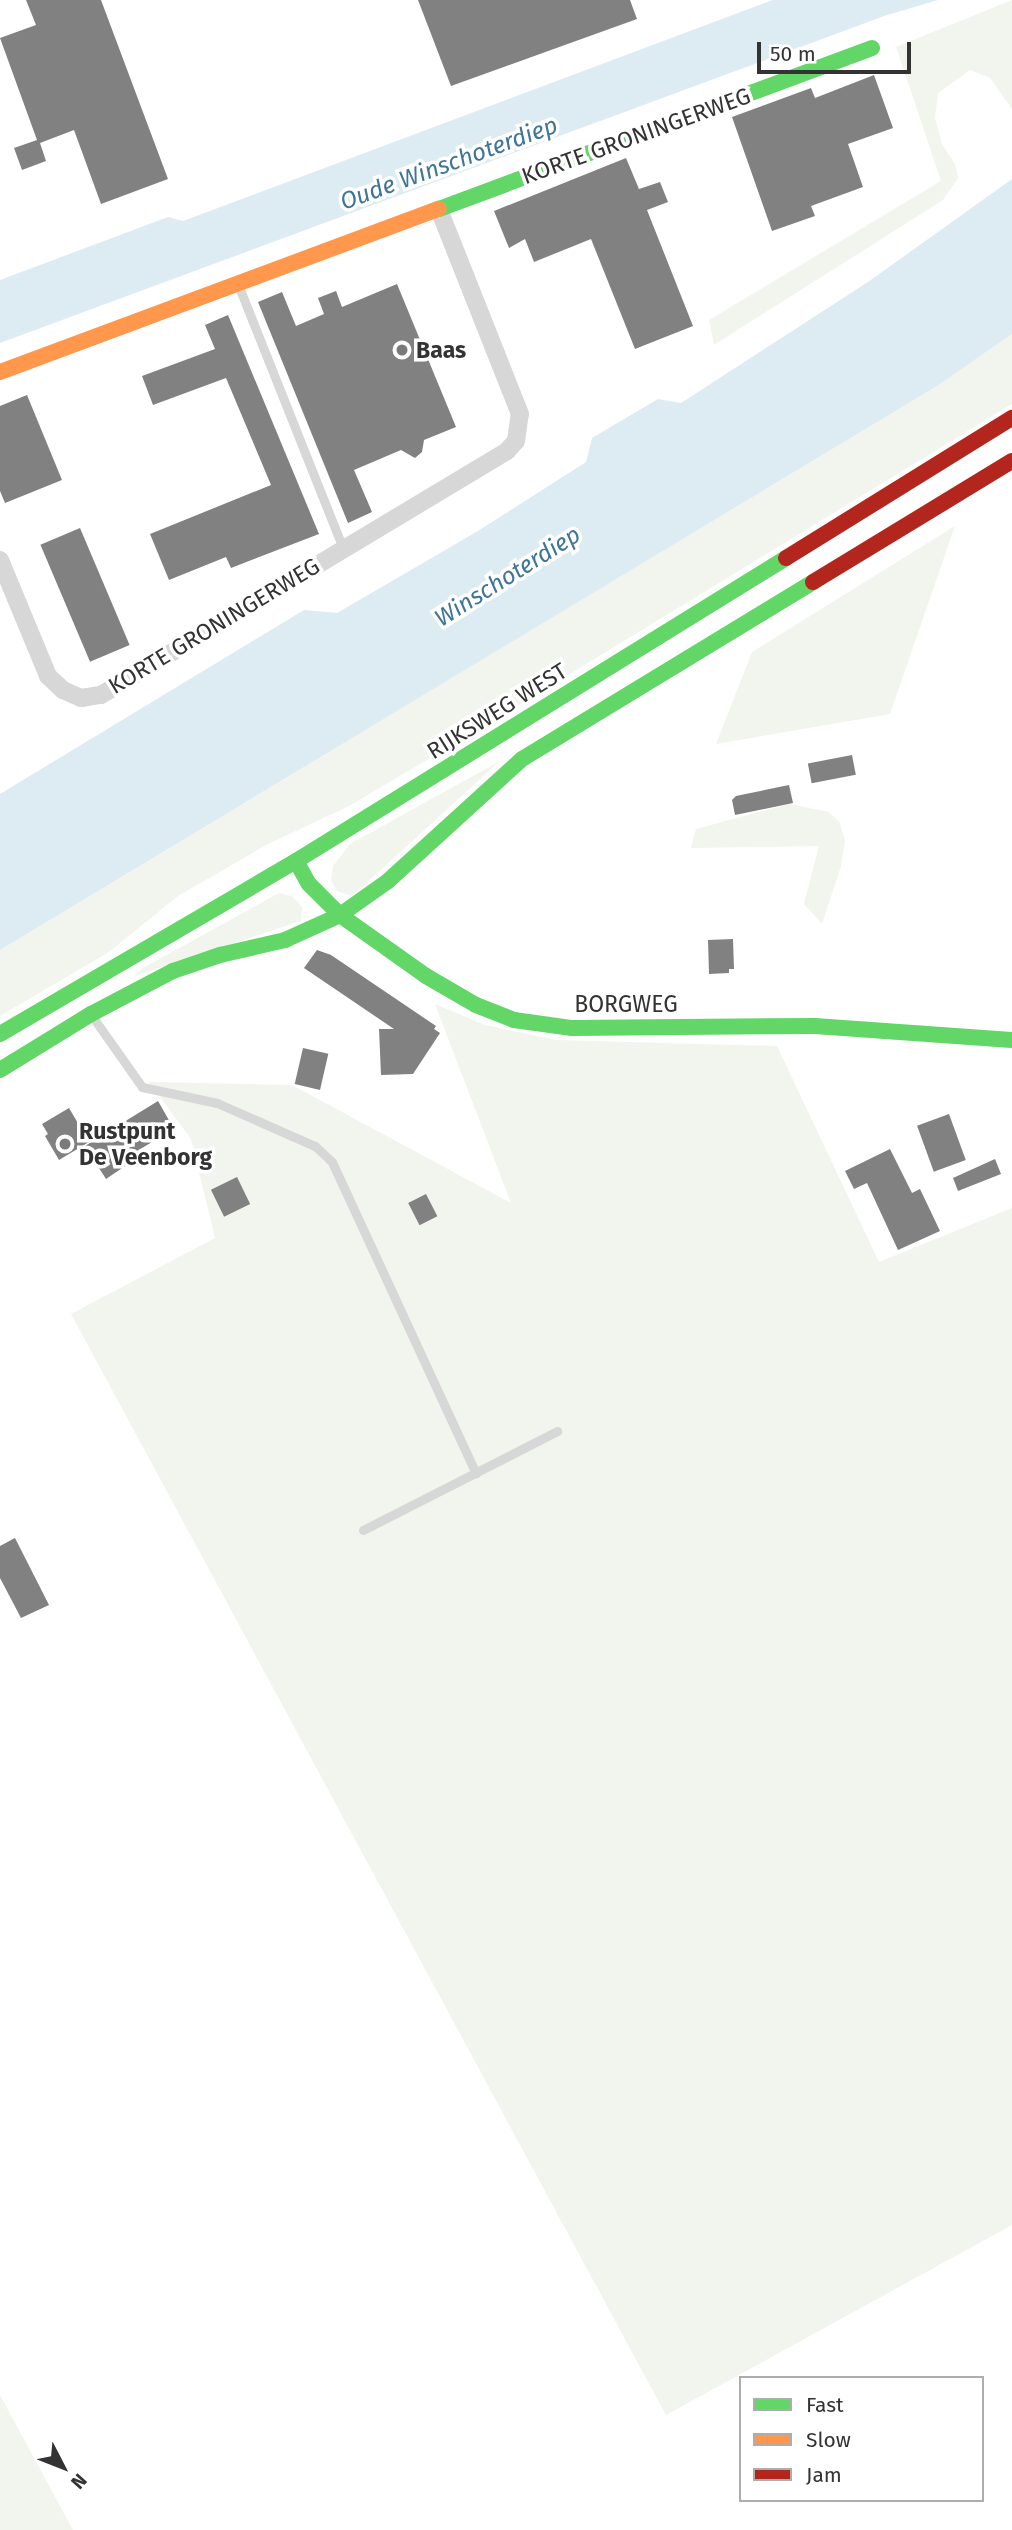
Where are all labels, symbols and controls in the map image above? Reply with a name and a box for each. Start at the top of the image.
scale bar [760,28,914,72]
text: 50 m [770,41,816,67]
street label: KORTE GRONINGERWEG [518,82,754,190]
water label: Oude Winschoterdiep [336,111,562,217]
place label: Baas [416,336,466,364]
marker: Baas [394,342,410,358]
water label: Winschoterdiep [430,521,586,633]
street label: KORTE GRONINGERWEG [103,552,325,700]
street label: RIJKSWEG WEST [422,657,572,765]
street label: BORGWEG [574,990,678,1018]
place label: Rustpunt De Veenborg [79,1117,212,1171]
marker: Rustpunt De Veenborg [57,1136,73,1152]
legend [739,2376,984,2502]
text: Fast [806,2392,844,2418]
text: Slow [806,2427,851,2453]
north arrow [28,2432,98,2502]
text: Jam [806,2462,842,2488]
text: N [66,2469,92,2494]

